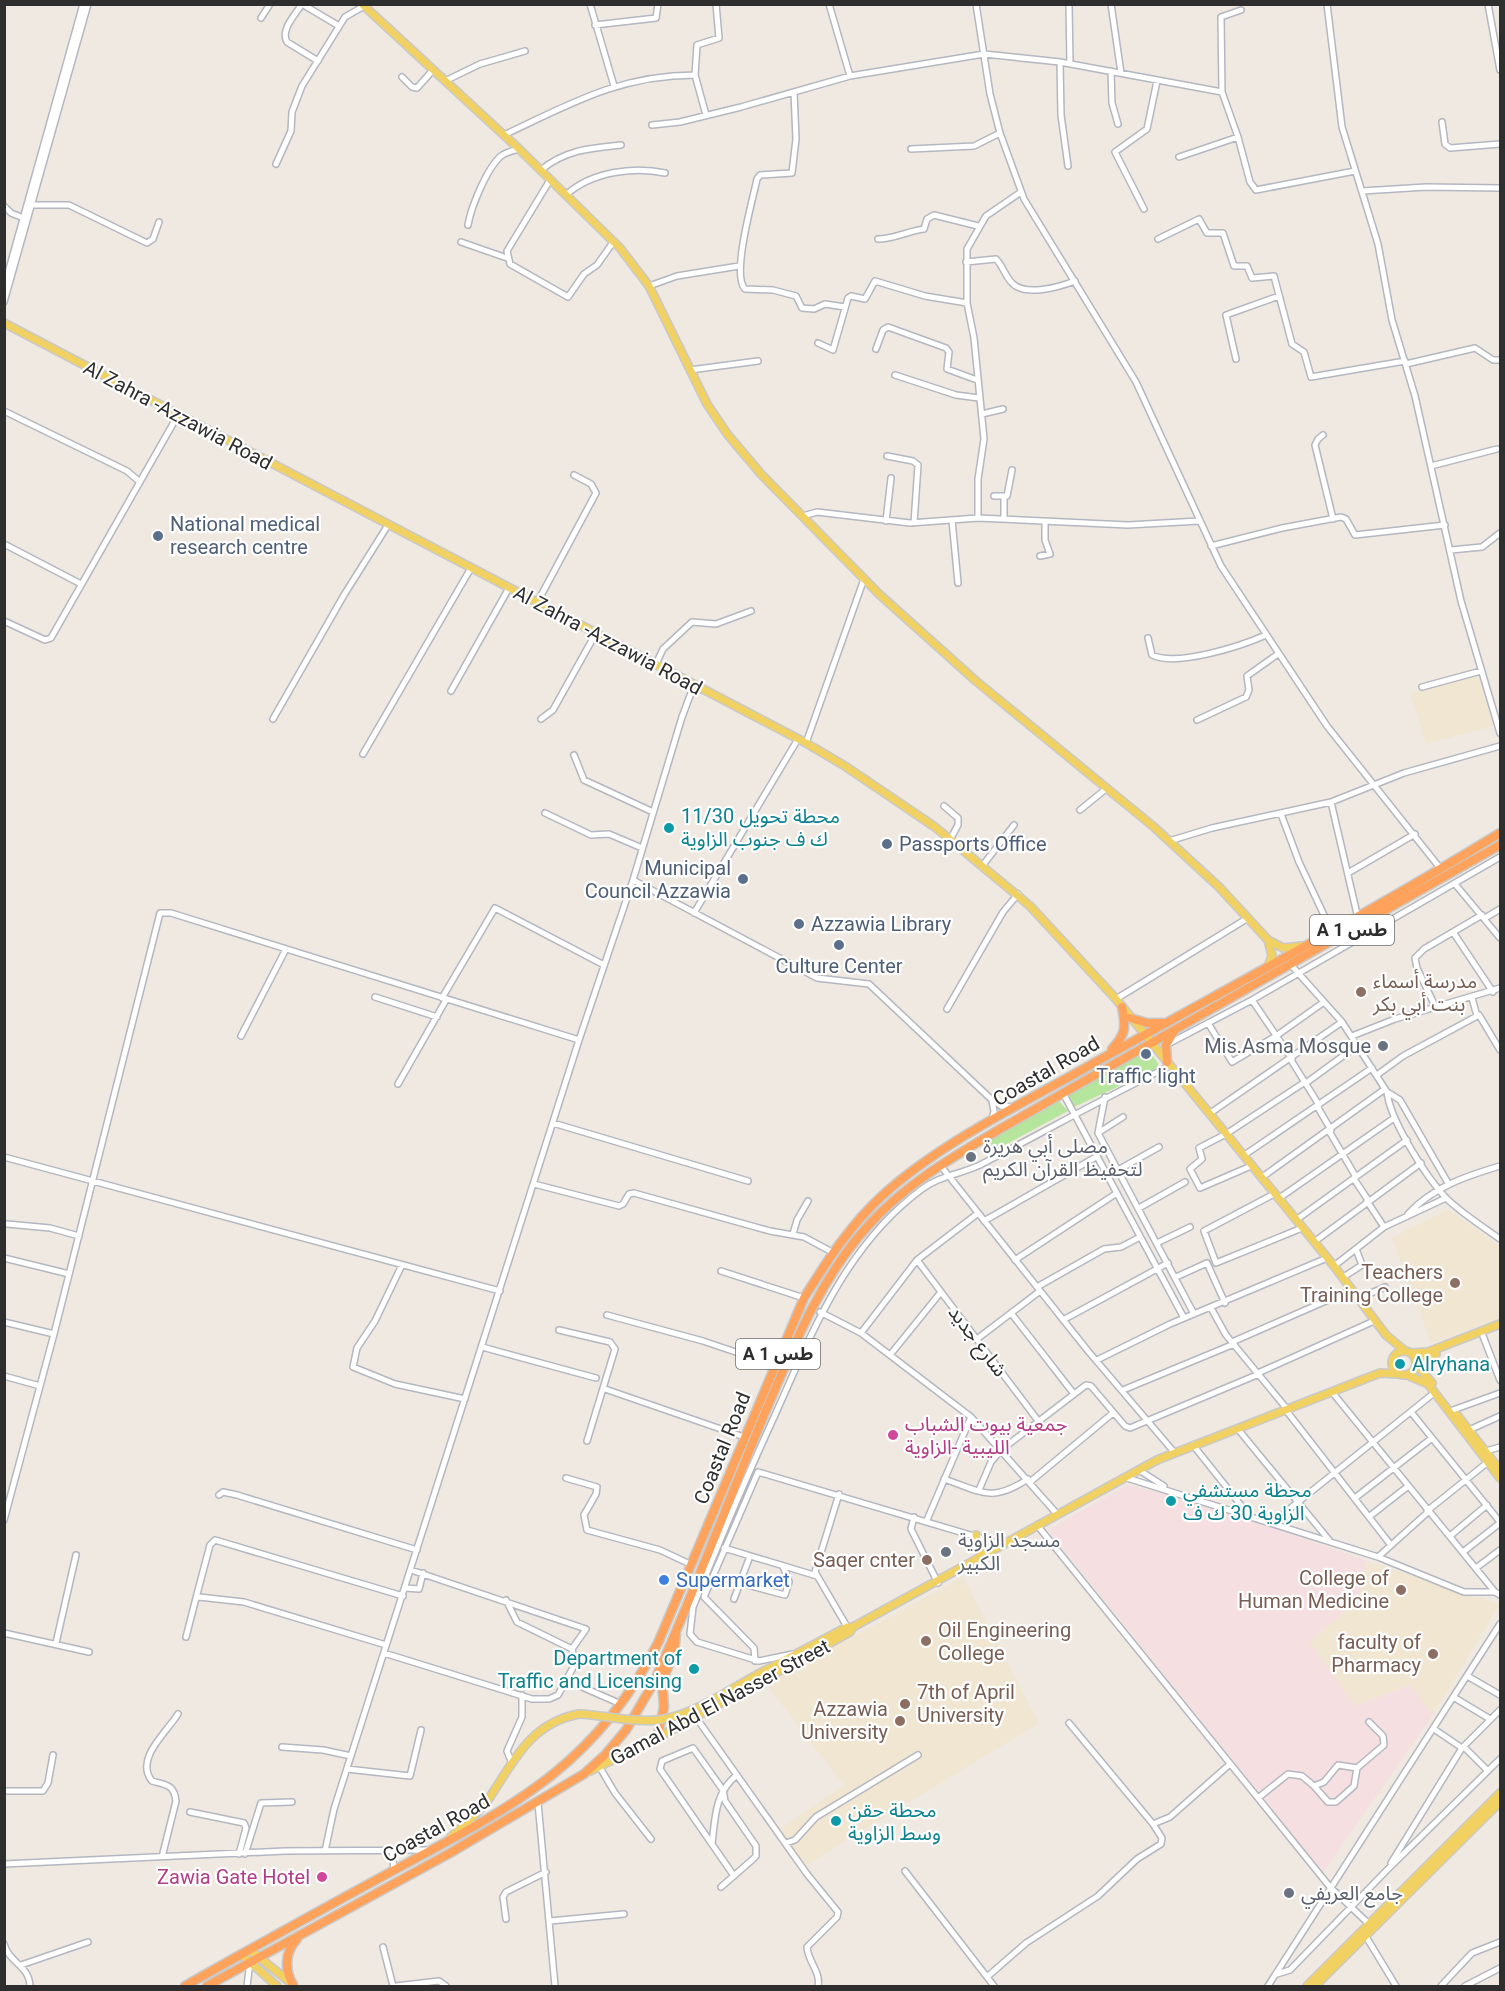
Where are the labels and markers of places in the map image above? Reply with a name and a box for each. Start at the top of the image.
place label: National medical research centre [170,512,320,559]
marker: National medical research centre [151,529,165,543]
place label: محطة تحويل 11/30 ك ف جنوب الزاوية [681,804,840,851]
marker: محطة تحويل 11/30 ك ف جنوب الزاوية [662,821,676,835]
place label: Passports Office [899,832,1047,856]
marker: Passports Office [880,837,894,851]
place label: Municipal Council Azzawia [585,856,731,903]
marker: Municipal Council Azzawia [736,872,750,886]
place label: Azzawia Library [811,912,952,936]
marker: Azzawia Library [792,917,806,931]
marker: Culture Center [832,938,846,952]
place label: Culture Center [775,954,903,978]
place label: مدرسة أسماء بنت أبي بكر [1372,969,1477,1020]
marker: مدرسة أسماء بنت أبي بكر [1354,985,1368,999]
place label: Mis.Asma Mosque [1204,1034,1371,1058]
marker: Mis.Asma Mosque [1376,1039,1390,1053]
marker: Traffic light [1139,1047,1153,1061]
place label: Traffic light [1096,1064,1196,1088]
place label: مصلى أبي هريرة لتحفيظ القرآن الكريم [983,1134,1143,1184]
marker: مصلى أبي هريرة لتحفيظ القرآن الكريم [964,1150,978,1164]
place label: Teachers Training College [1300,1260,1443,1307]
marker: Teachers Training College [1448,1276,1462,1290]
place label: Alryhana [1412,1352,1490,1376]
marker: Alryhana [1393,1357,1407,1371]
place label: جمعية بيوت الشباب الليبية -الزاوية [905,1412,1068,1459]
marker: جمعية بيوت الشباب الليبية -الزاوية [886,1428,900,1442]
place label: محطة مستشفي الزاوية 30 ك ف [1183,1478,1312,1525]
marker: محطة مستشفي الزاوية 30 ك ف [1164,1494,1178,1508]
place label: مسجد الزاوية الكبير [957,1528,1061,1575]
marker: مسجد الزاوية الكبير [939,1545,953,1559]
place label: Saqer cnter [813,1548,915,1572]
marker: Saqer cnter [920,1553,934,1567]
place label: College of Human Medicine [1238,1566,1389,1613]
place label: Supermarket [676,1568,790,1592]
marker: Supermarket [657,1573,671,1587]
marker: College of Human Medicine [1394,1583,1408,1597]
place label: Oil Engineering College [938,1618,1071,1665]
place label: faculty of Pharmacy [1331,1630,1422,1677]
marker: Oil Engineering College [919,1634,933,1648]
place label: Department of Traffic and Licensing [498,1646,682,1693]
marker: faculty of Pharmacy [1426,1647,1440,1661]
marker: Department of Traffic and Licensing [687,1662,701,1676]
place label: 7th of April University [917,1680,1015,1727]
place label: Azzawia University [801,1697,889,1744]
marker: 7th of April University [898,1697,912,1711]
marker: Azzawia University [893,1714,907,1728]
place label: محطة حقن وسط الزاوية [848,1798,941,1845]
marker: محطة حقن وسط الزاوية [829,1814,843,1828]
place label: Zawia Gate Hotel [157,1865,310,1889]
marker: Zawia Gate Hotel [315,1870,329,1884]
place label: جامع العريفي [1301,1881,1403,1909]
marker: جامع العريفي [1282,1886,1296,1900]

